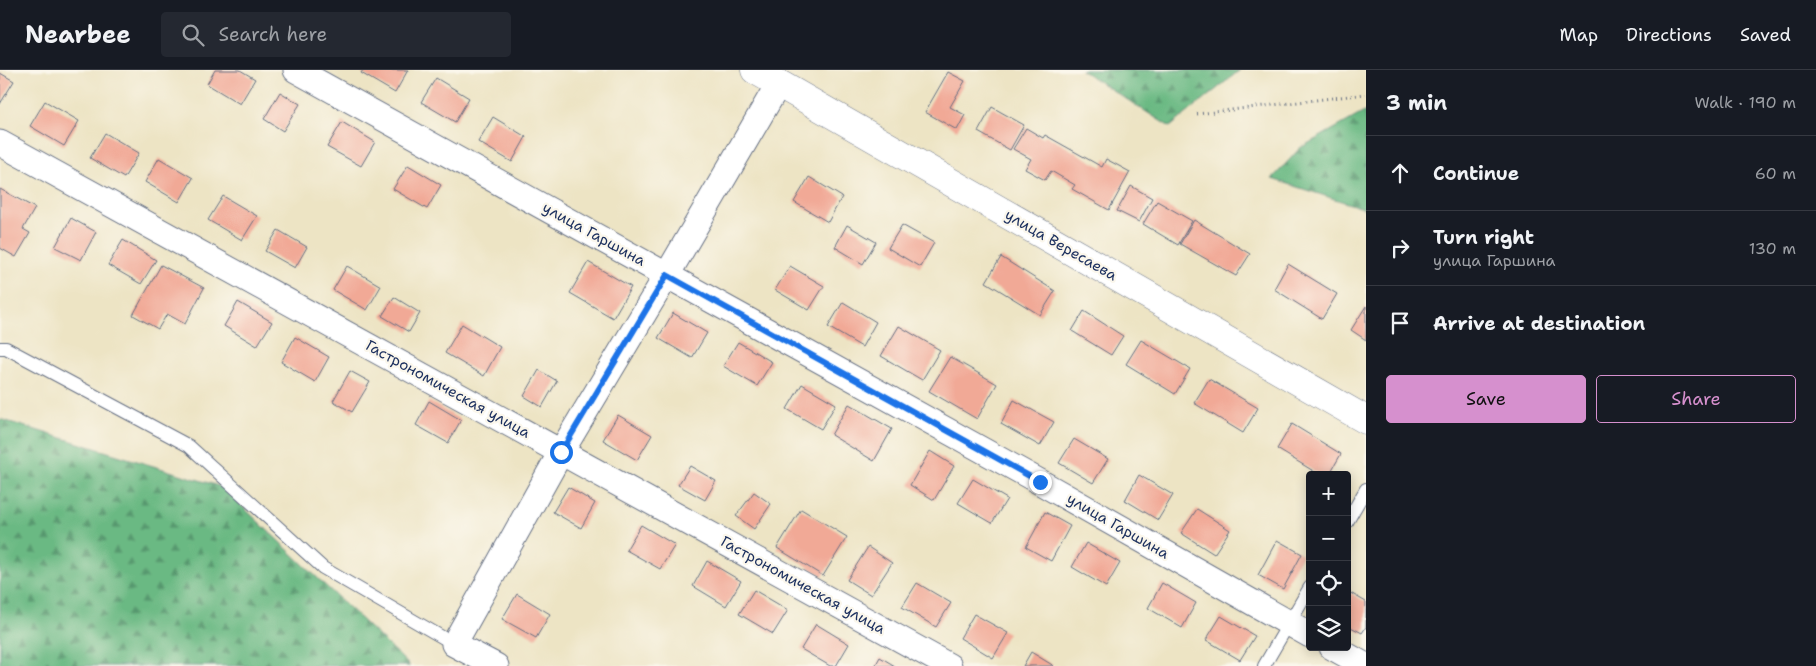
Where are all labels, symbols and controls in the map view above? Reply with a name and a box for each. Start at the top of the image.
search box [161,12,511,57]
text: Nearbee [25,19,131,51]
icon: search [179,21,207,49]
text: Search here [219,22,327,47]
text: Map [1560,23,1598,47]
text: Directions [1626,23,1712,47]
text: Saved [1740,23,1791,47]
text: 3 min [1386,89,1447,117]
text: Walk · 190 m [1694,92,1796,113]
icon: ahead [1386,159,1414,187]
text: Continue [1433,161,1519,186]
text: 60 m [1755,163,1796,184]
street label: улица Гаршина [539,197,650,271]
street label: улица Вересаева [1001,205,1121,286]
text: Turn right [1433,225,1534,250]
icon: right [1386,234,1414,262]
text: 130 m [1749,238,1796,259]
text: улица Гаршина [1433,250,1556,271]
icon: arrive [1386,309,1414,337]
text: Arrive at destination [1433,311,1645,336]
street label: Гастрономическая улица [362,335,535,443]
button: Save [1386,375,1586,423]
button: Share [1596,375,1796,423]
route start [550,441,573,464]
route end [1029,471,1052,494]
map controls [1306,471,1351,651]
button: + [1306,471,1351,516]
street label: улица Гаршина [1063,489,1173,564]
button: − [1306,516,1351,561]
street label: Гастрономическая улица [717,531,890,639]
button: locate [1306,561,1351,606]
button: layers [1306,606,1351,651]

